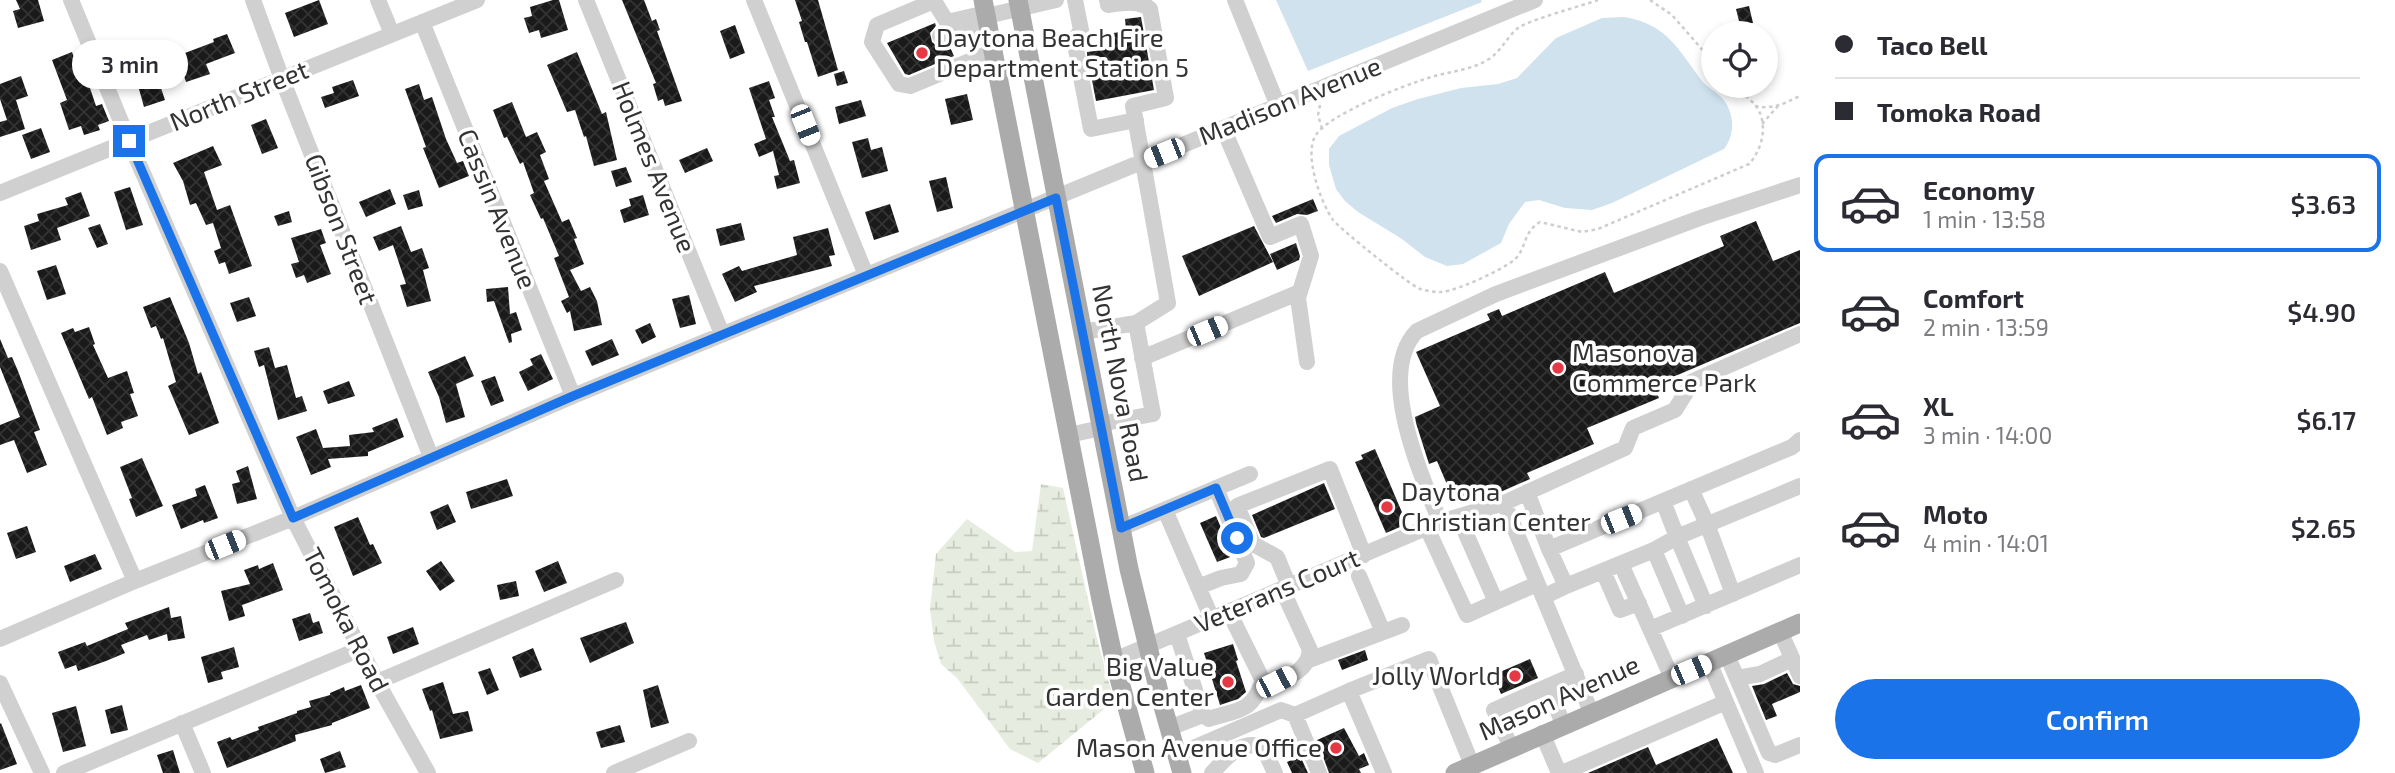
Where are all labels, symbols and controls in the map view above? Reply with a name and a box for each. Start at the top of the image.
place label: Daytona Beach Fire Department Station 5 [936,21,1189,82]
map controls [1701,21,1778,98]
button: locate [1701,21,1778,98]
text: Taco Bell [1877,29,1988,60]
callout: 3 min [71,40,187,88]
marker: Daytona Beach Fire Department Station 5 [914,45,930,61]
street label: Madison Avenue [1194,49,1385,150]
text: 3 min [101,50,159,78]
street label: North Street [165,53,312,136]
street label: Holmes Avenue [607,76,704,257]
text: Tomoka Road [1877,96,2041,127]
car [788,102,823,148]
street label: Cassin Avenue [452,124,544,293]
route end [113,125,145,157]
car [1141,135,1188,171]
street label: Gibson Street [299,149,385,308]
icon: car [1839,172,1902,235]
text: Economy [1923,174,2035,205]
text: $3.63 [2291,188,2356,219]
text: 1 min · 13:58 [1923,205,2046,233]
icon: car [1839,280,1902,343]
street label: North Nova Road [1087,281,1156,484]
text: Comfort [1923,282,2024,313]
text: $4.90 [2287,296,2356,327]
car [1184,313,1231,349]
text: 2 min · 13:59 [1923,313,2049,341]
place label: Masonova Commerce Park [1572,336,1757,397]
marker: Masonova Commerce Park [1550,360,1566,376]
icon: car [1839,388,1902,451]
text: XL [1923,390,1954,421]
text: $6.17 [2296,404,2356,435]
text: 3 min · 14:00 [1923,421,2052,449]
place label: Daytona Christian Center [1401,475,1591,536]
icon: car [1839,496,1902,559]
text: Moto [1923,498,1988,529]
marker: Daytona Christian Center [1379,499,1395,515]
car [1598,501,1645,537]
text: $2.65 [2291,512,2356,543]
route start [1221,522,1253,554]
car [202,527,249,563]
text: 4 min · 14:01 [1923,529,2049,557]
street label: Veterans Court [1189,541,1364,638]
street label: Tomoka Road [298,542,397,697]
street label: Mason Avenue [1473,647,1643,746]
place label: Big Value Garden Center [1045,650,1214,711]
car [1668,652,1715,688]
place label: Jolly World [1372,659,1501,690]
car [1253,663,1300,701]
marker: Jolly World [1507,668,1523,684]
marker: Big Value Garden Center [1220,674,1236,690]
button: Confirm [1835,679,2360,759]
place label: Mason Avenue Office [1076,731,1322,762]
marker: Mason Avenue Office [1328,740,1344,756]

